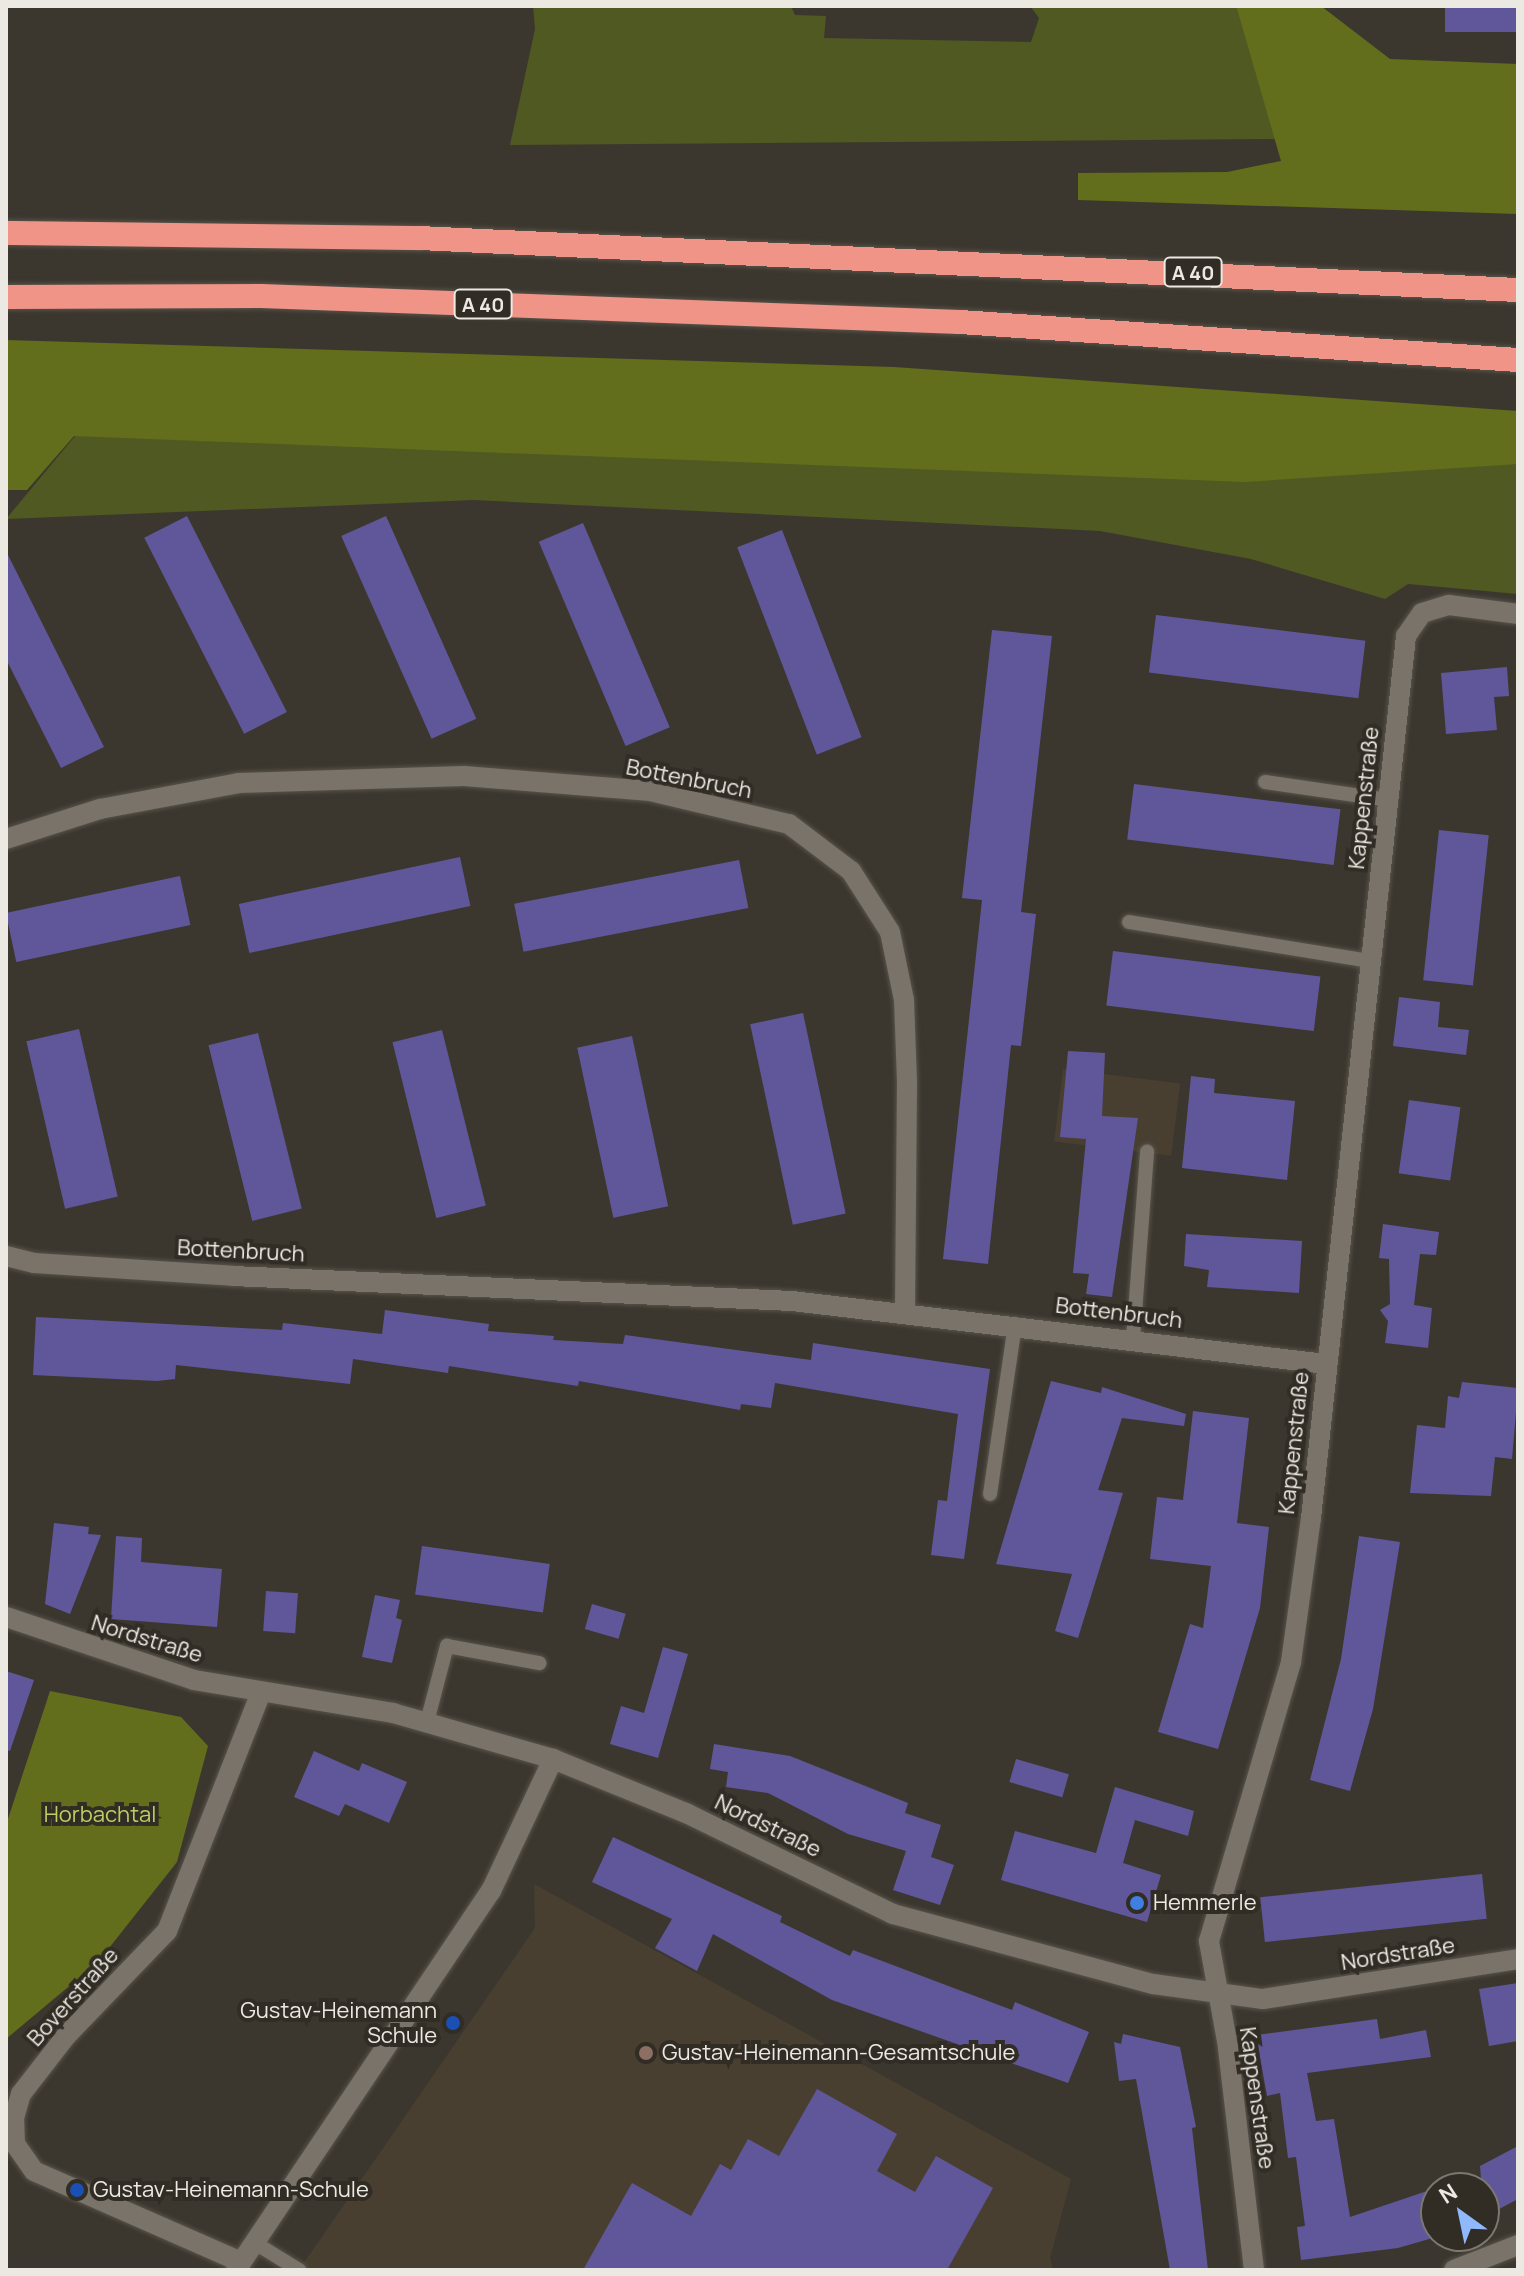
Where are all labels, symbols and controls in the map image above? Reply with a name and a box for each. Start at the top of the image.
road number: A 40 [1163,256,1223,288]
road number: A 40 [453,288,513,320]
street label: Kappenstraße [1343,726,1385,870]
street label: Bottenbruch [624,754,754,804]
street label: Bottenbruch [177,1234,305,1268]
street label: Bottenbruch [1054,1292,1184,1334]
street label: Kappenstraße [1273,1371,1315,1515]
street label: Nordstraße [88,1610,206,1668]
street label: Nordstraße [711,1789,825,1863]
park label: Horbachtal [44,1802,156,1828]
place label: Hemmerle [1153,1890,1257,1916]
marker: Hemmerle [1128,1894,1146,1912]
street label: Nordstraße [1339,1932,1457,1976]
street label: Boverstraße [22,1942,124,2052]
place label: Gustav-Heinemann Schule [240,1997,437,2048]
marker: Gustav-Heinemann Schule [444,2014,462,2032]
street label: Kappenstraße [1234,2025,1280,2171]
place label: Gustav-Heinemann-Gesamtschule [662,2040,1015,2066]
marker: Gustav-Heinemann-Gesamtschule [637,2044,655,2062]
north arrow [1420,2172,1500,2252]
place label: Gustav-Heinemann-Schule [93,2177,369,2203]
text: N [1433,2177,1463,2210]
marker: Gustav-Heinemann-Schule [68,2181,86,2199]

